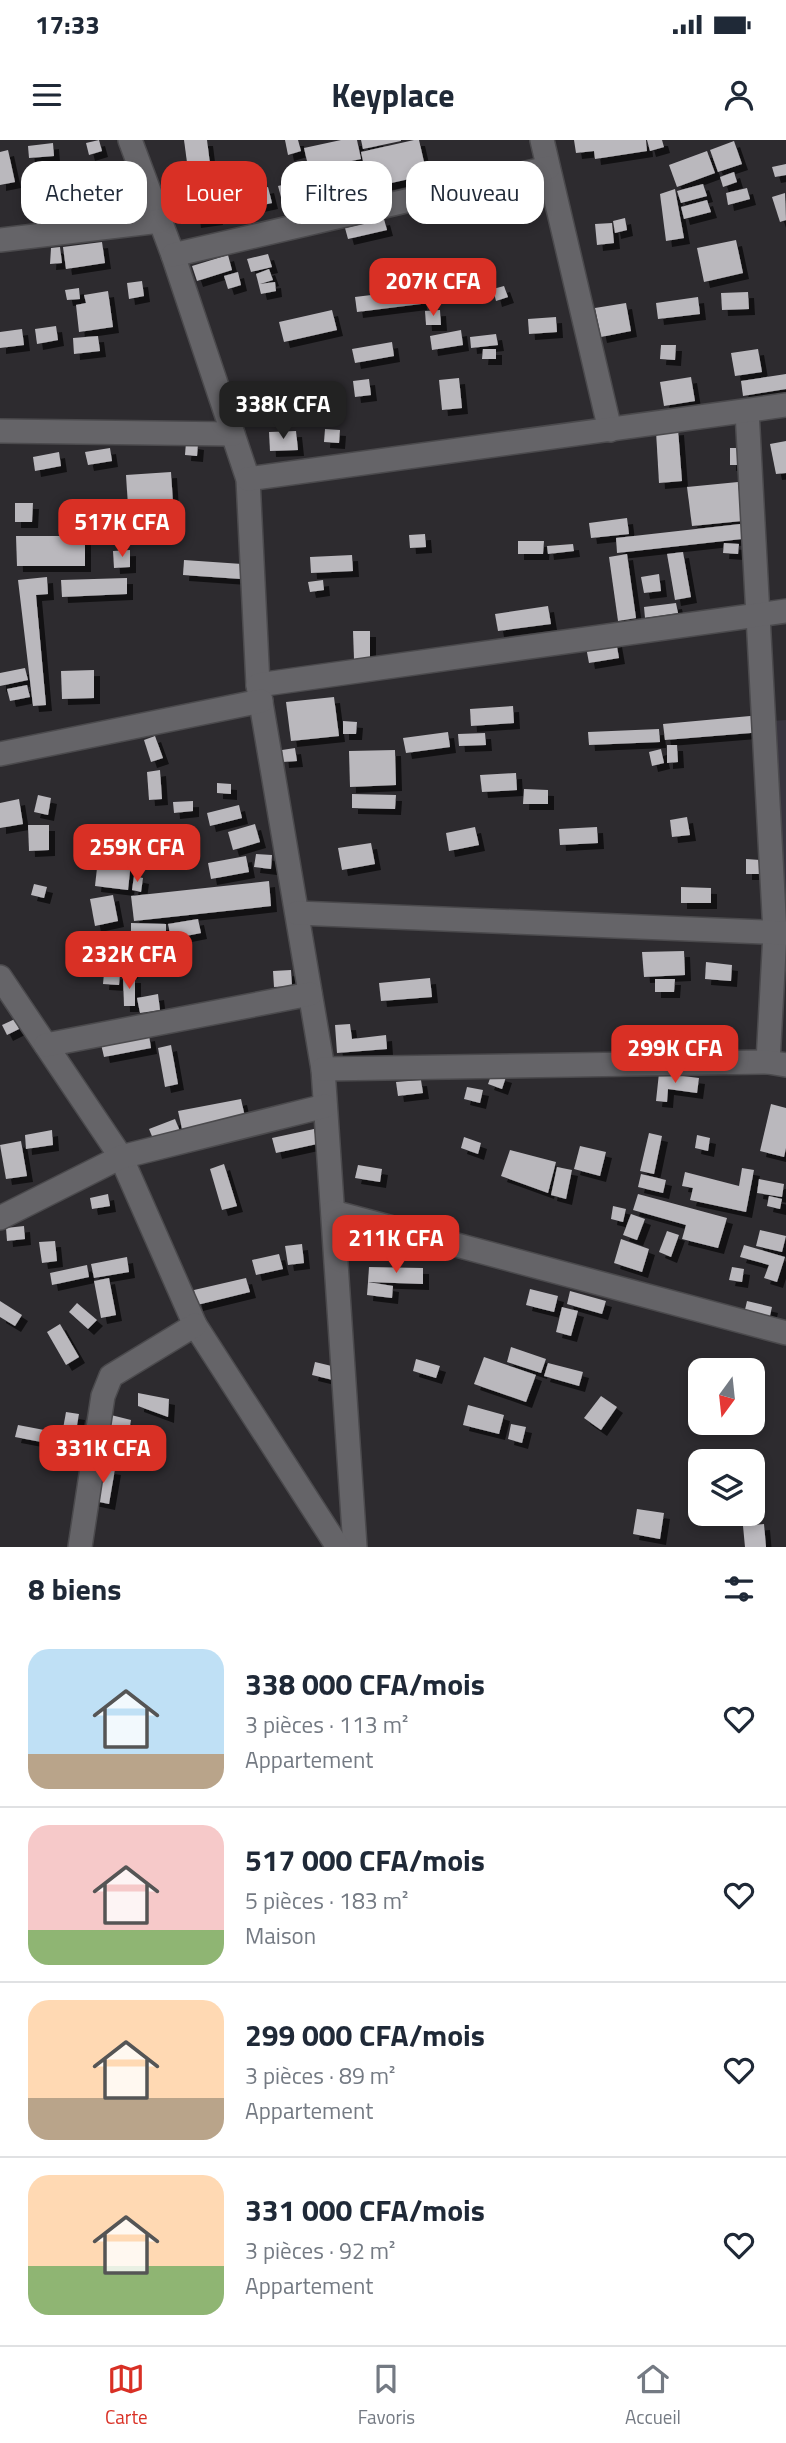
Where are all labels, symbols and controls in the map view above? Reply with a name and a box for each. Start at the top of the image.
text: 17:33 [35,5,100,44]
text: Keyplace [331,71,455,119]
icon: menu [28,76,66,114]
icon: person [720,76,758,114]
chip: Acheter [21,161,147,224]
chip: Louer [161,161,267,224]
chip: Filtres [281,161,392,224]
chip: Nouveau [406,161,544,224]
pin: 207K CFA [361,258,505,318]
text: 207K CFA [385,263,481,298]
pin: 338K CFA [211,382,355,441]
text: 338K CFA [235,386,331,421]
pin: 517K CFA [50,500,194,559]
text: 517K CFA [74,504,170,539]
pin: 259K CFA [65,824,209,884]
text: 259K CFA [89,829,185,864]
pin: 232K CFA [57,932,201,991]
text: 232K CFA [81,936,177,971]
pin: 299K CFA [603,1026,747,1085]
text: 299K CFA [627,1030,723,1065]
pin: 211K CFA [324,1216,468,1275]
text: 211K CFA [348,1220,444,1255]
north arrow [688,1358,765,1435]
map controls [688,1358,765,1526]
pin: 331K CFA [31,1426,175,1485]
text: 331K CFA [55,1430,151,1465]
button: layers [688,1449,765,1526]
text: 8 biens [28,1566,122,1612]
icon: filters [720,1570,758,1608]
text: 338 000 CFA/mois [245,1661,485,1707]
icon: home [84,1677,168,1761]
icon: heart [720,1700,758,1738]
text: 3 pièces · 113 m² [245,1707,408,1742]
text: Appartement [245,1742,373,1777]
text: 517 000 CFA/mois [245,1837,485,1883]
icon: home [84,1853,168,1937]
icon: heart [720,1876,758,1914]
text: 5 pièces · 183 m² [245,1883,408,1918]
text: Maison [245,1918,316,1953]
text: 299 000 CFA/mois [245,2012,485,2058]
icon: home [84,2028,168,2112]
icon: heart [720,2051,758,2089]
text: 3 pièces · 89 m² [245,2058,396,2093]
text: Appartement [245,2093,373,2128]
text: 331 000 CFA/mois [245,2187,485,2233]
icon: home [84,2203,168,2287]
icon: heart [720,2226,758,2264]
text: 3 pièces · 92 m² [245,2233,396,2268]
text: Appartement [245,2268,373,2303]
tab: Carte [105,2360,148,2431]
tab: Favoris [358,2360,415,2431]
tab: Accueil [625,2360,681,2431]

